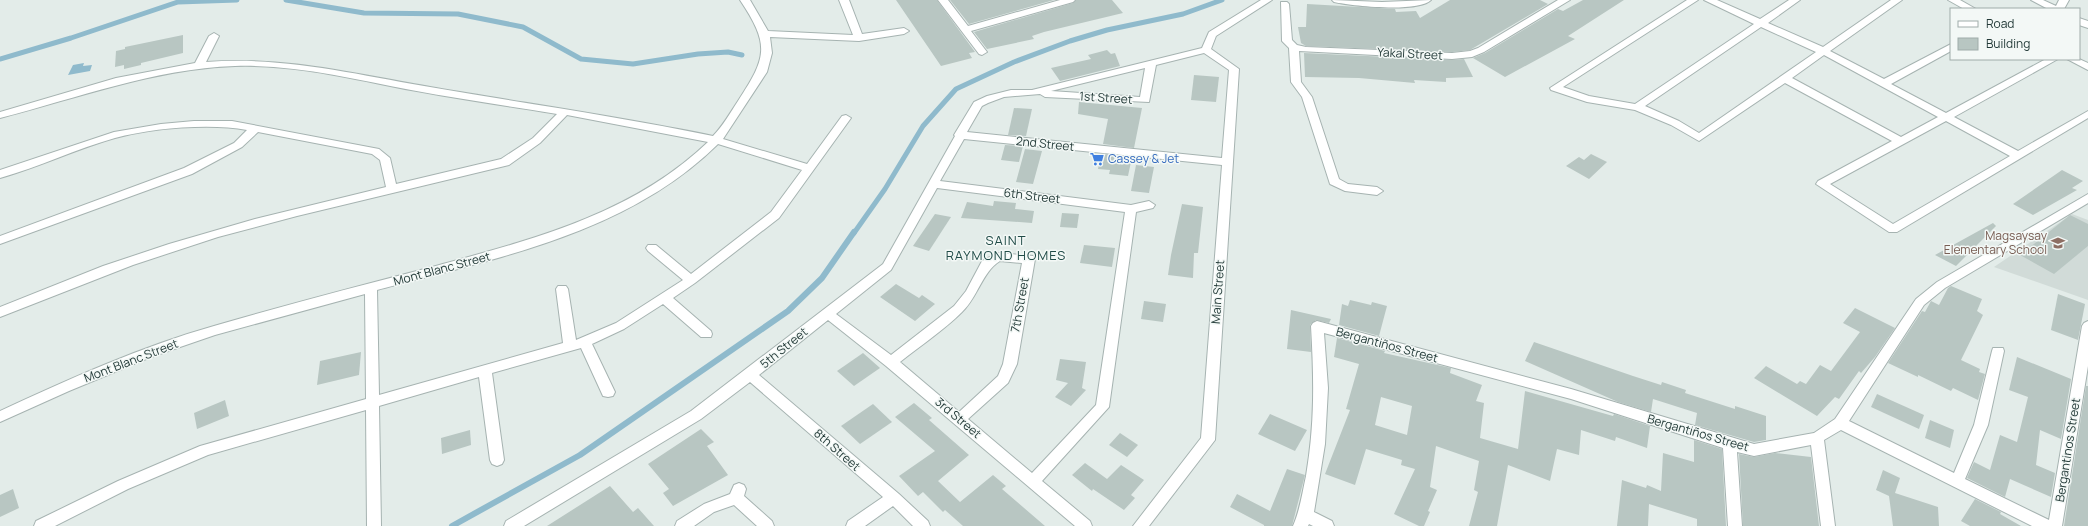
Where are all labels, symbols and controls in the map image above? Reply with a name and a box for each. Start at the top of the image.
legend [1950,8,2080,60]
text: Road [1986,15,2014,32]
text: Building [1986,35,2030,52]
street label: Yakal Street [1377,43,1443,64]
street label: 1st Street [1079,87,1133,108]
street label: 2nd Street [1015,132,1075,155]
place label: Cassey & Jet [1108,150,1179,167]
supermarket icon: Cassey & Jet [1089,151,1105,167]
street label: 6th Street [1003,184,1062,207]
place label: Magsaysay Elementary School [1944,227,2048,258]
district label: SAINT RAYMOND HOMES [946,231,1066,264]
school or university icon: Magsaysay Elementary School [2050,235,2066,251]
street label: Mont Blanc Street [392,247,492,290]
street label: Main Street [1207,259,1228,325]
street label: 7th Street [1006,276,1033,334]
street label: 5th Street [756,323,811,372]
street label: Bergantiños Street [1334,323,1440,366]
street label: Mont Blanc Street [81,335,181,386]
street label: 3rd Street [932,393,985,442]
street label: Bergantinos Street [2051,397,2084,503]
street label: Bergantiños Street [1645,410,1751,455]
street label: 8th Street [810,425,864,475]

